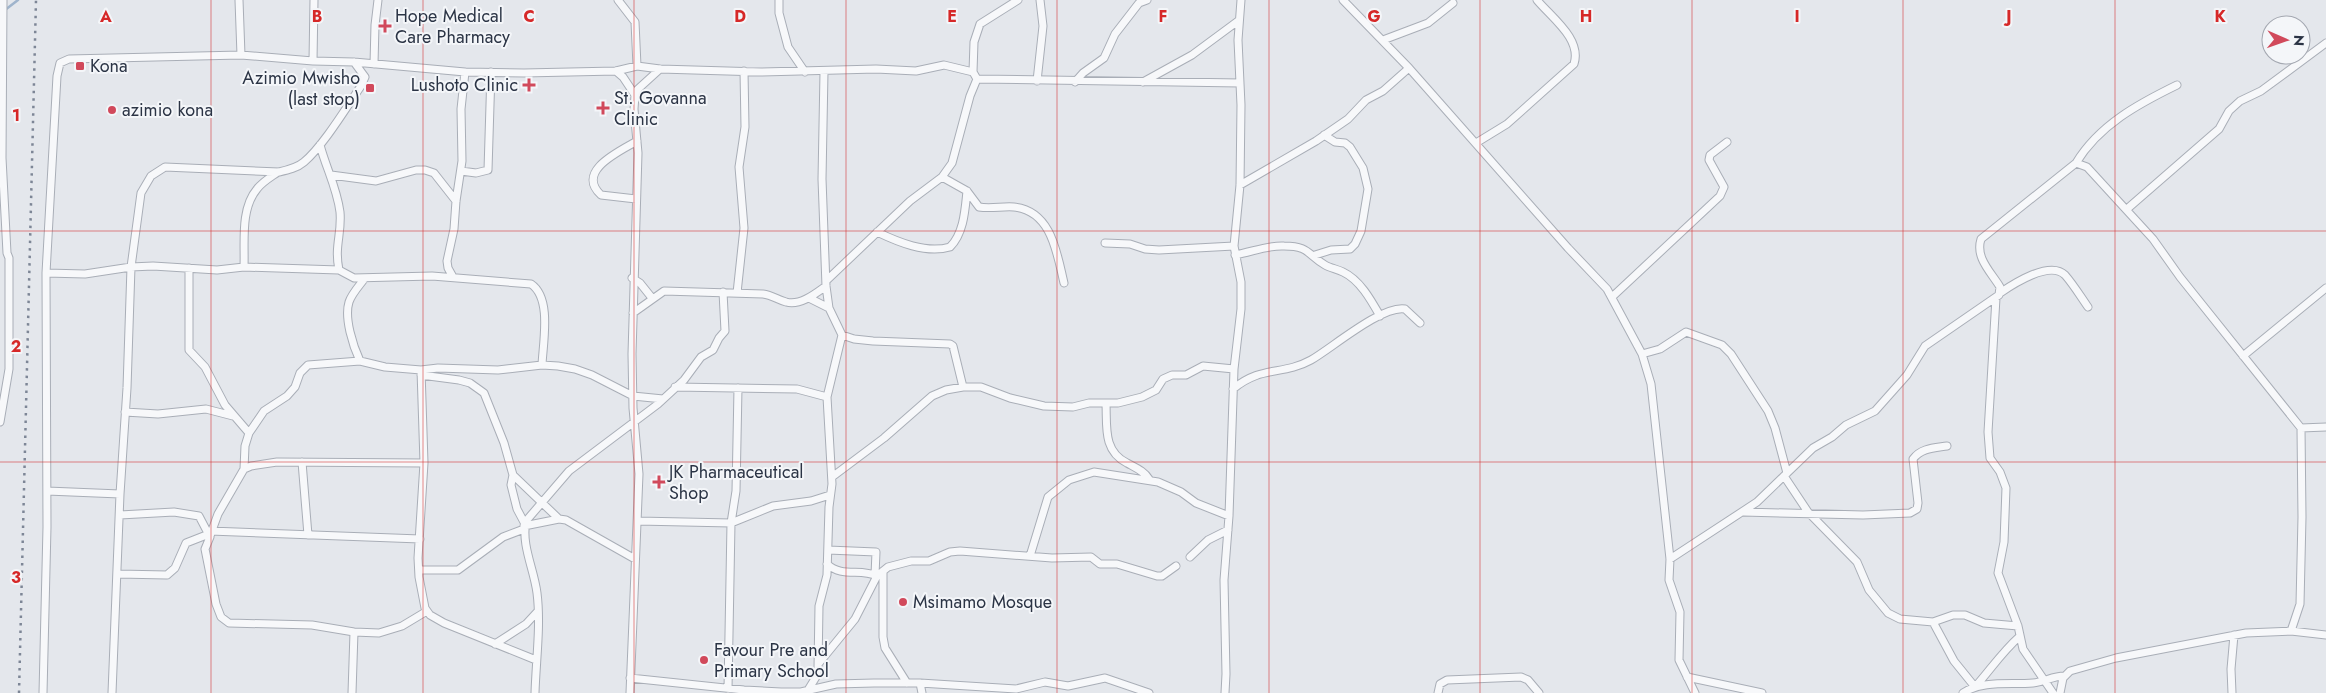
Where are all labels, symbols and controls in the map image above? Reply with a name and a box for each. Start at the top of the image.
place label: Hope Medical Care Pharmacy [395,3,510,50]
text: A [99,5,112,28]
text: B [312,5,322,28]
text: C [523,5,535,28]
text: D [734,5,746,28]
text: E [947,5,957,28]
text: F [1159,5,1167,28]
text: G [1367,5,1381,28]
text: H [1580,5,1592,28]
text: I [1794,5,1800,28]
text: J [2003,5,2012,28]
text: K [2214,5,2226,28]
north arrow [2261,15,2311,65]
marker: Hope Medical Care Pharmacy [379,20,391,32]
text: N [2289,35,2309,46]
place label: Kona [90,53,128,79]
marker: Kona [74,60,86,72]
place label: Azimio Mwisho (last stop) [242,65,360,112]
place label: Lushoto Clinic [411,72,518,98]
marker: Lushoto Clinic [522,78,536,92]
marker: Azimio Mwisho (last stop) [364,82,376,94]
place label: St. Govanna Clinic [614,85,707,132]
place label: azimio kona [122,97,213,123]
marker: St. Govanna Clinic [596,101,610,115]
text: 1 [12,104,20,127]
marker: azimio kona [106,104,118,116]
text: 2 [11,335,21,358]
place label: JK Pharmaceutical Shop [667,459,803,506]
marker: JK Pharmaceutical Shop [653,476,665,488]
text: 3 [11,566,21,589]
place label: Msimamo Mosque [913,589,1052,615]
marker: Msimamo Mosque [897,596,909,608]
place label: Favour Pre and Primary School [714,637,829,684]
marker: Favour Pre and Primary School [698,654,710,666]

